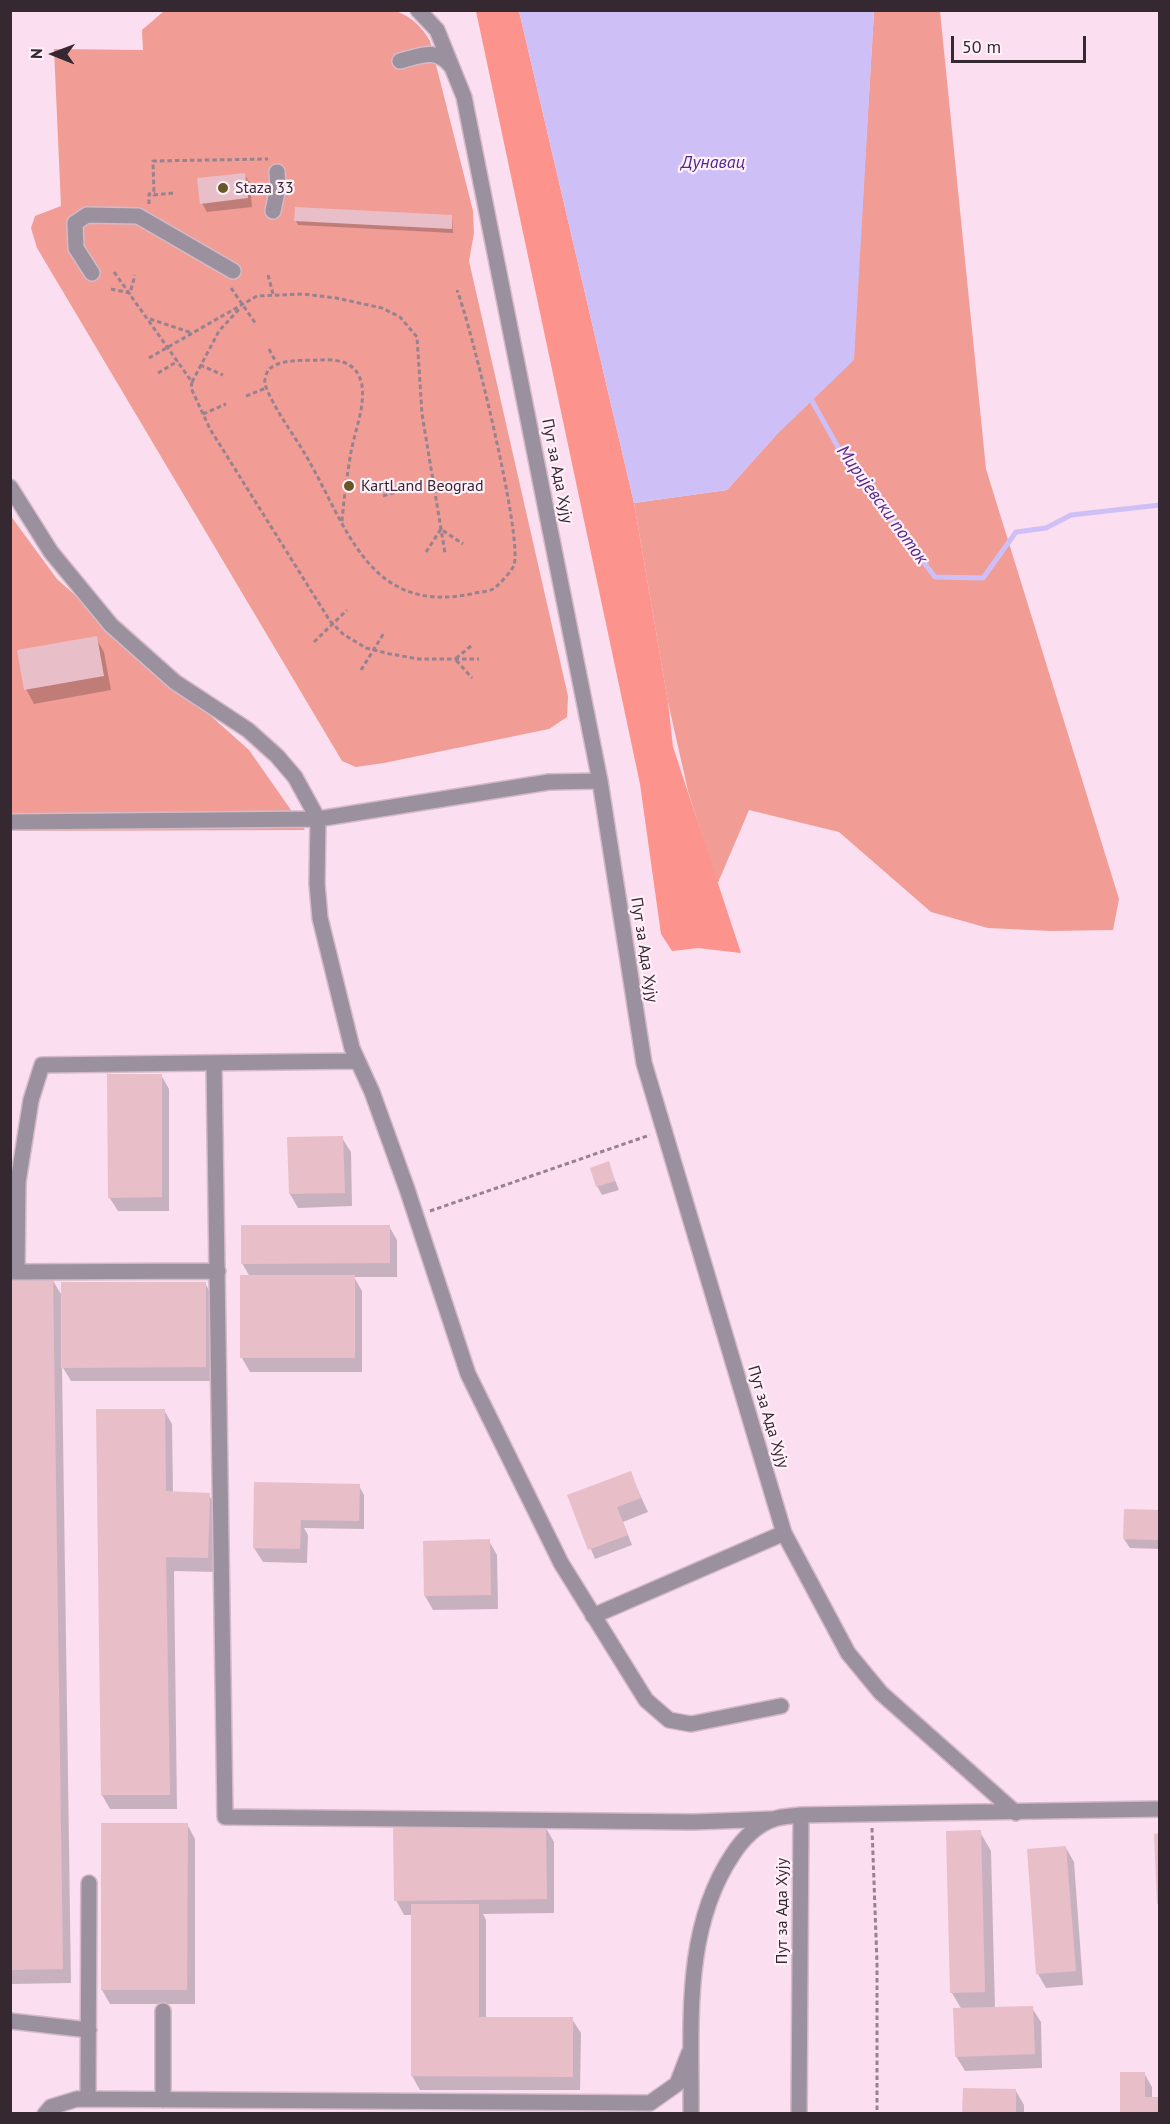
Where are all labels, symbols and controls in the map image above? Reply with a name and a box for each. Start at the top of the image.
north arrow [24,24,84,84]
scale bar [954,24,1089,62]
text: 50 m [962,35,1001,58]
text: N [26,48,46,59]
water label: Дунавац [681,152,745,174]
place label: Staza 33 [235,178,294,198]
marker: Staza 33 [216,181,230,195]
street label: Пут за Ада Хују [537,417,577,525]
water label: Миријевски поток [832,441,932,569]
place label: KartLand Beograd [361,476,484,496]
marker: KartLand Beograd [342,479,356,493]
street label: Пут за Ада Хују [626,896,662,1004]
street label: Пут за Ада Хују [743,1363,793,1471]
street label: Пут за Ада Хују [772,1858,792,1964]

